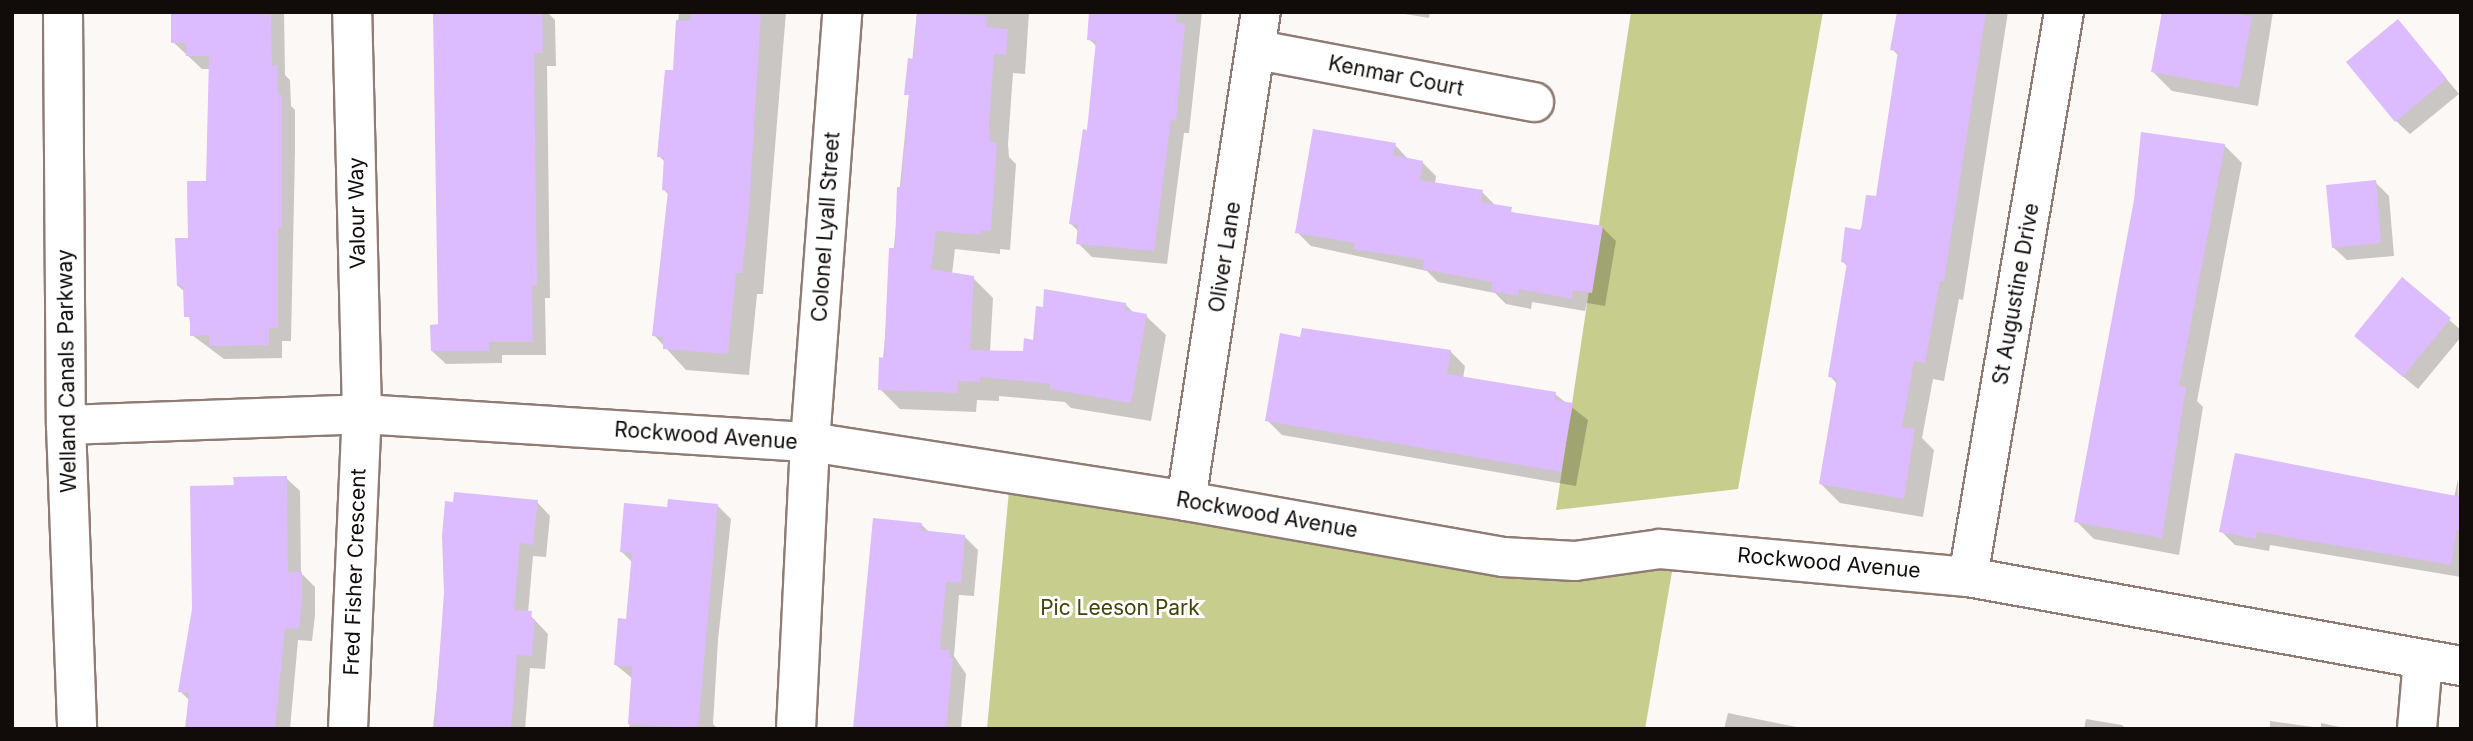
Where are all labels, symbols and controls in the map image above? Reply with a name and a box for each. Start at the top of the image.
street label: Kenmar Court [1326,51,1466,101]
street label: Colonel Lyall Street [807,131,845,323]
street label: Valour Way [343,157,371,269]
street label: Oliver Lane [1204,200,1246,314]
street label: St Augustine Drive [1988,201,2044,387]
street label: Welland Canals Parkway [52,249,82,493]
street label: Rockwood Avenue [613,417,799,455]
street label: Fred Fisher Crescent [339,468,371,676]
street label: Rockwood Avenue [1174,487,1360,543]
street label: Rockwood Avenue [1736,542,1922,584]
park label: Pic Leeson Park [1040,595,1200,621]

